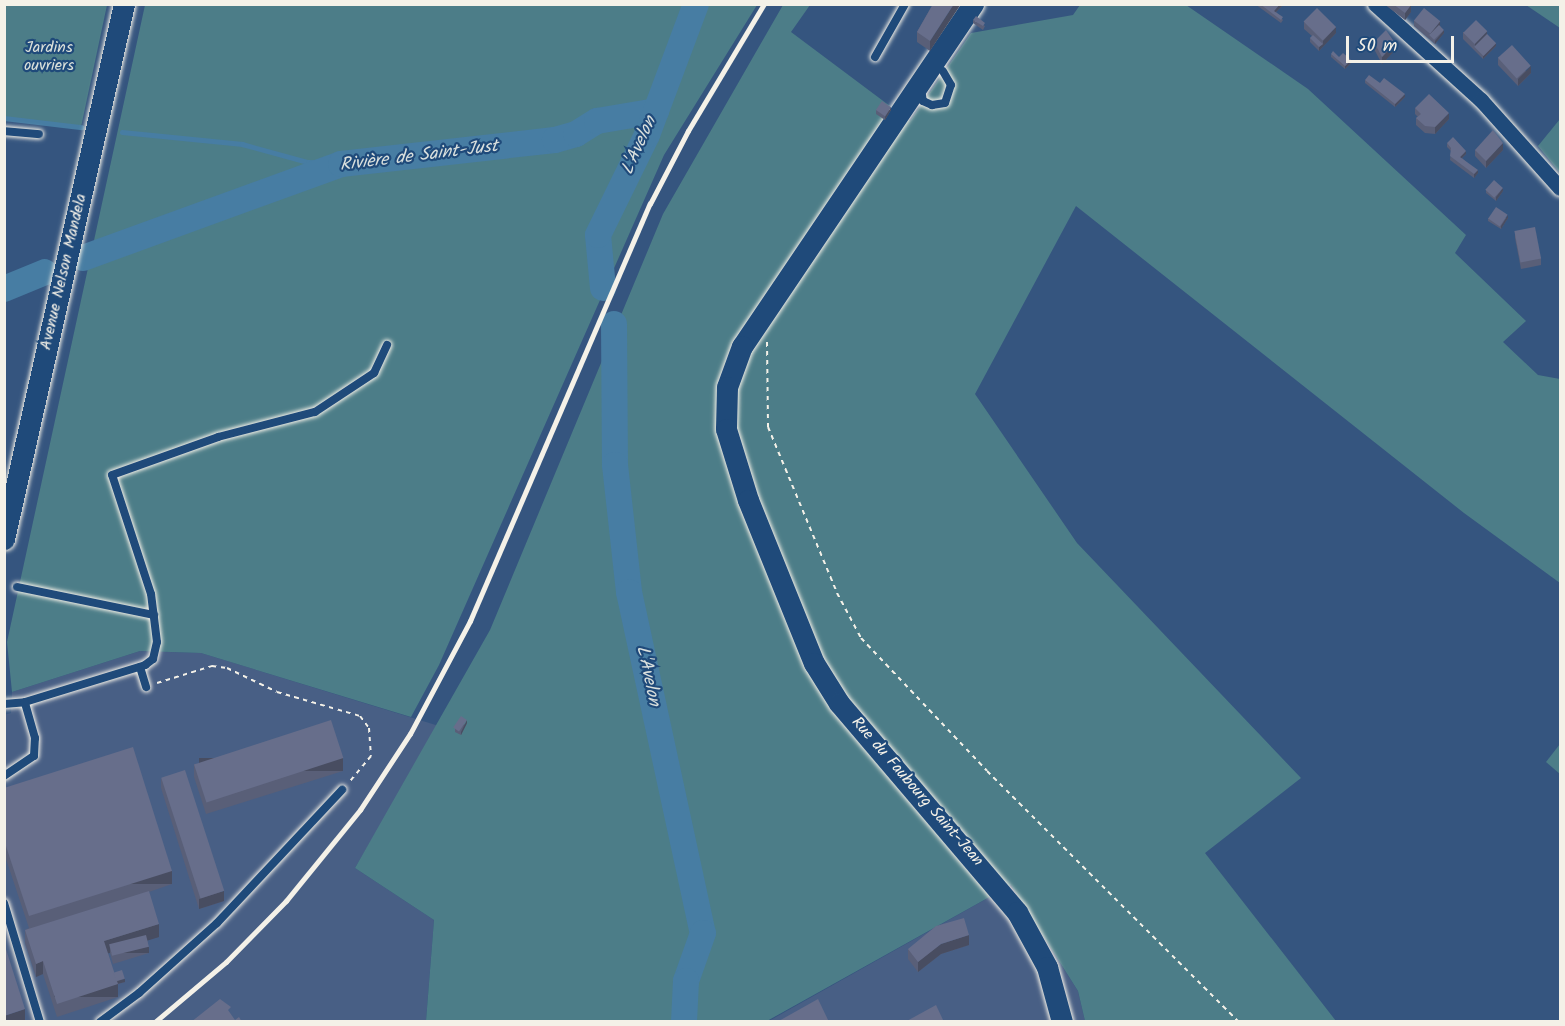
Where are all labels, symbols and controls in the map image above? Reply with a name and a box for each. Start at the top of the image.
scale bar [1349,24,1457,62]
text: 50 m [1357,32,1397,61]
park label: Jardins ouvriers [24,38,74,76]
water label: L'Avelon [618,114,662,178]
water label: Rivière de Saint-Just [339,137,499,177]
street label: Avenue Nelson Mandela [37,192,91,352]
water label: L'Avelon [630,644,664,708]
street label: Rue du Faubourg Saint-Jean [847,713,987,871]

